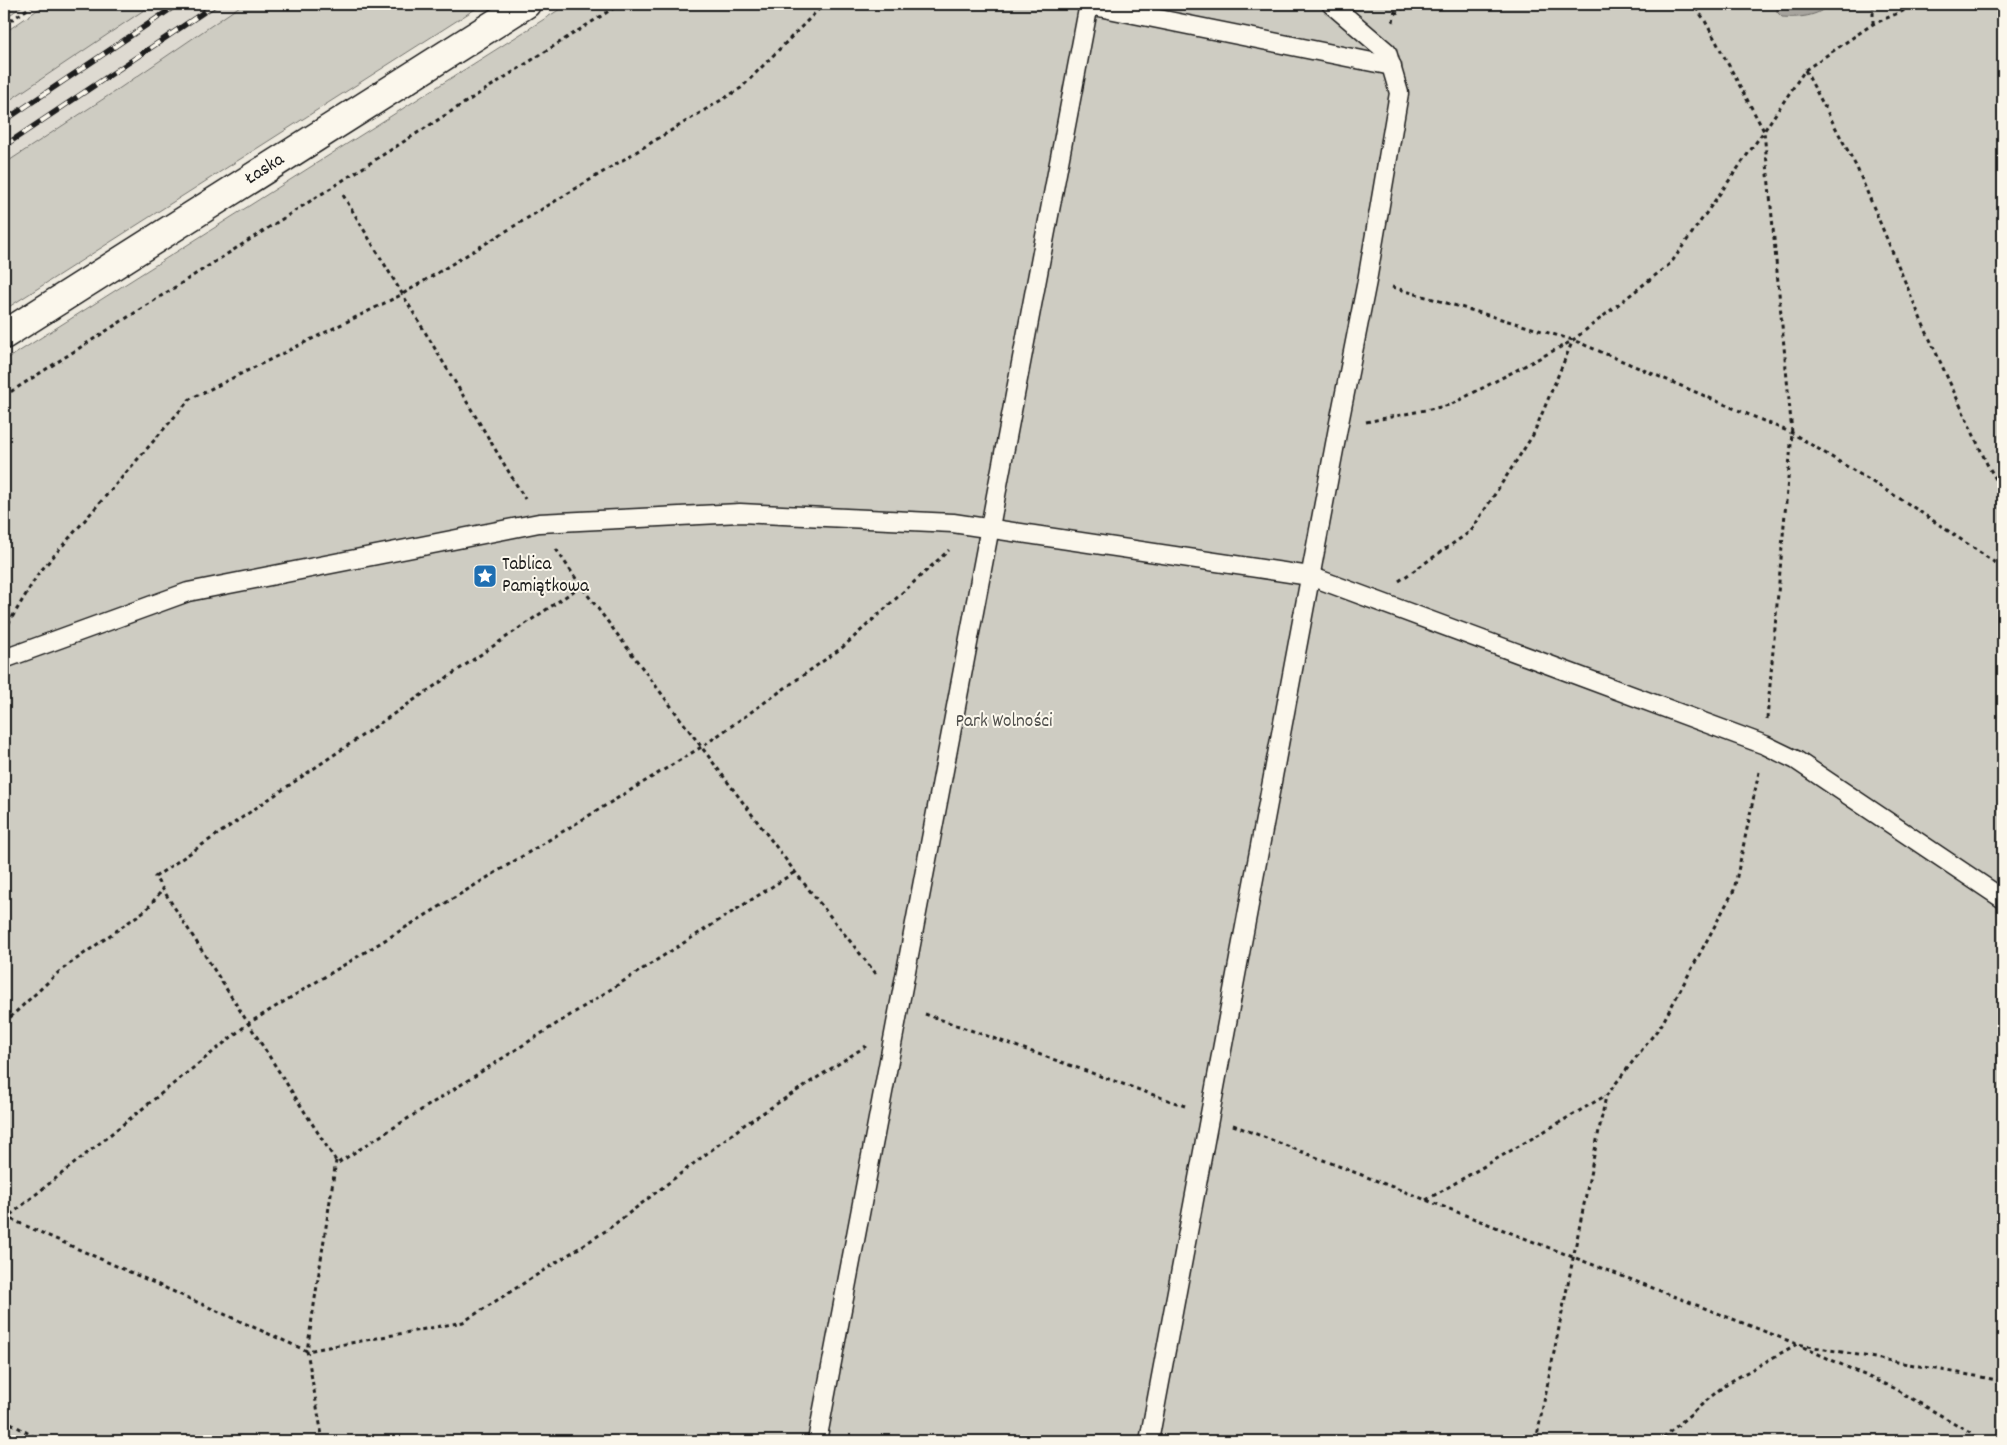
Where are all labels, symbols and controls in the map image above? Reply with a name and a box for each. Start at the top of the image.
street label: Łaska [239,146,291,193]
place label: Tablica Pamiątkowa [502,552,590,601]
place icon: Tablica Pamiątkowa [472,563,498,589]
park label: Park Wolności [955,709,1053,736]

